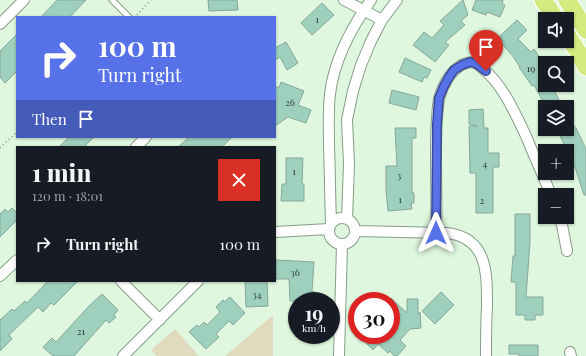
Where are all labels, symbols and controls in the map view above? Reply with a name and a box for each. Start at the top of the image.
house number: 1 [315,12,319,26]
map controls [538,12,574,224]
button: sound [538,12,574,48]
text: 100 m [98,27,177,64]
pin [469,30,503,71]
icon: right [32,32,84,84]
icon: arrive [475,36,497,58]
button: search [538,56,574,92]
house number: 19 [527,61,535,75]
text: Turn right [98,63,181,87]
house number: 26 [285,95,295,109]
button: layers [538,100,574,136]
icon: arrive [75,108,97,130]
text: Then [32,109,67,129]
button: + [538,144,574,180]
text: 1 min [32,156,91,188]
house number: 4 [483,156,488,170]
button: close [218,159,260,201]
house number: 1 [292,164,296,178]
house number: 3 [397,168,402,182]
text: 120 m · 18:01 [32,187,103,204]
button: − [538,188,574,224]
house number: 1 [398,192,402,206]
house number: 2 [480,193,485,207]
position arrow [415,212,457,254]
icon: right [32,233,54,255]
text: Turn right [66,234,139,254]
text: 100 m [219,234,260,254]
house number: 36 [290,265,300,279]
house number: 34 [252,287,262,301]
speed limit sign: 30 [348,292,400,344]
text: 19 [305,299,323,326]
text: km/h [302,321,326,335]
house number: 21 [77,324,86,338]

